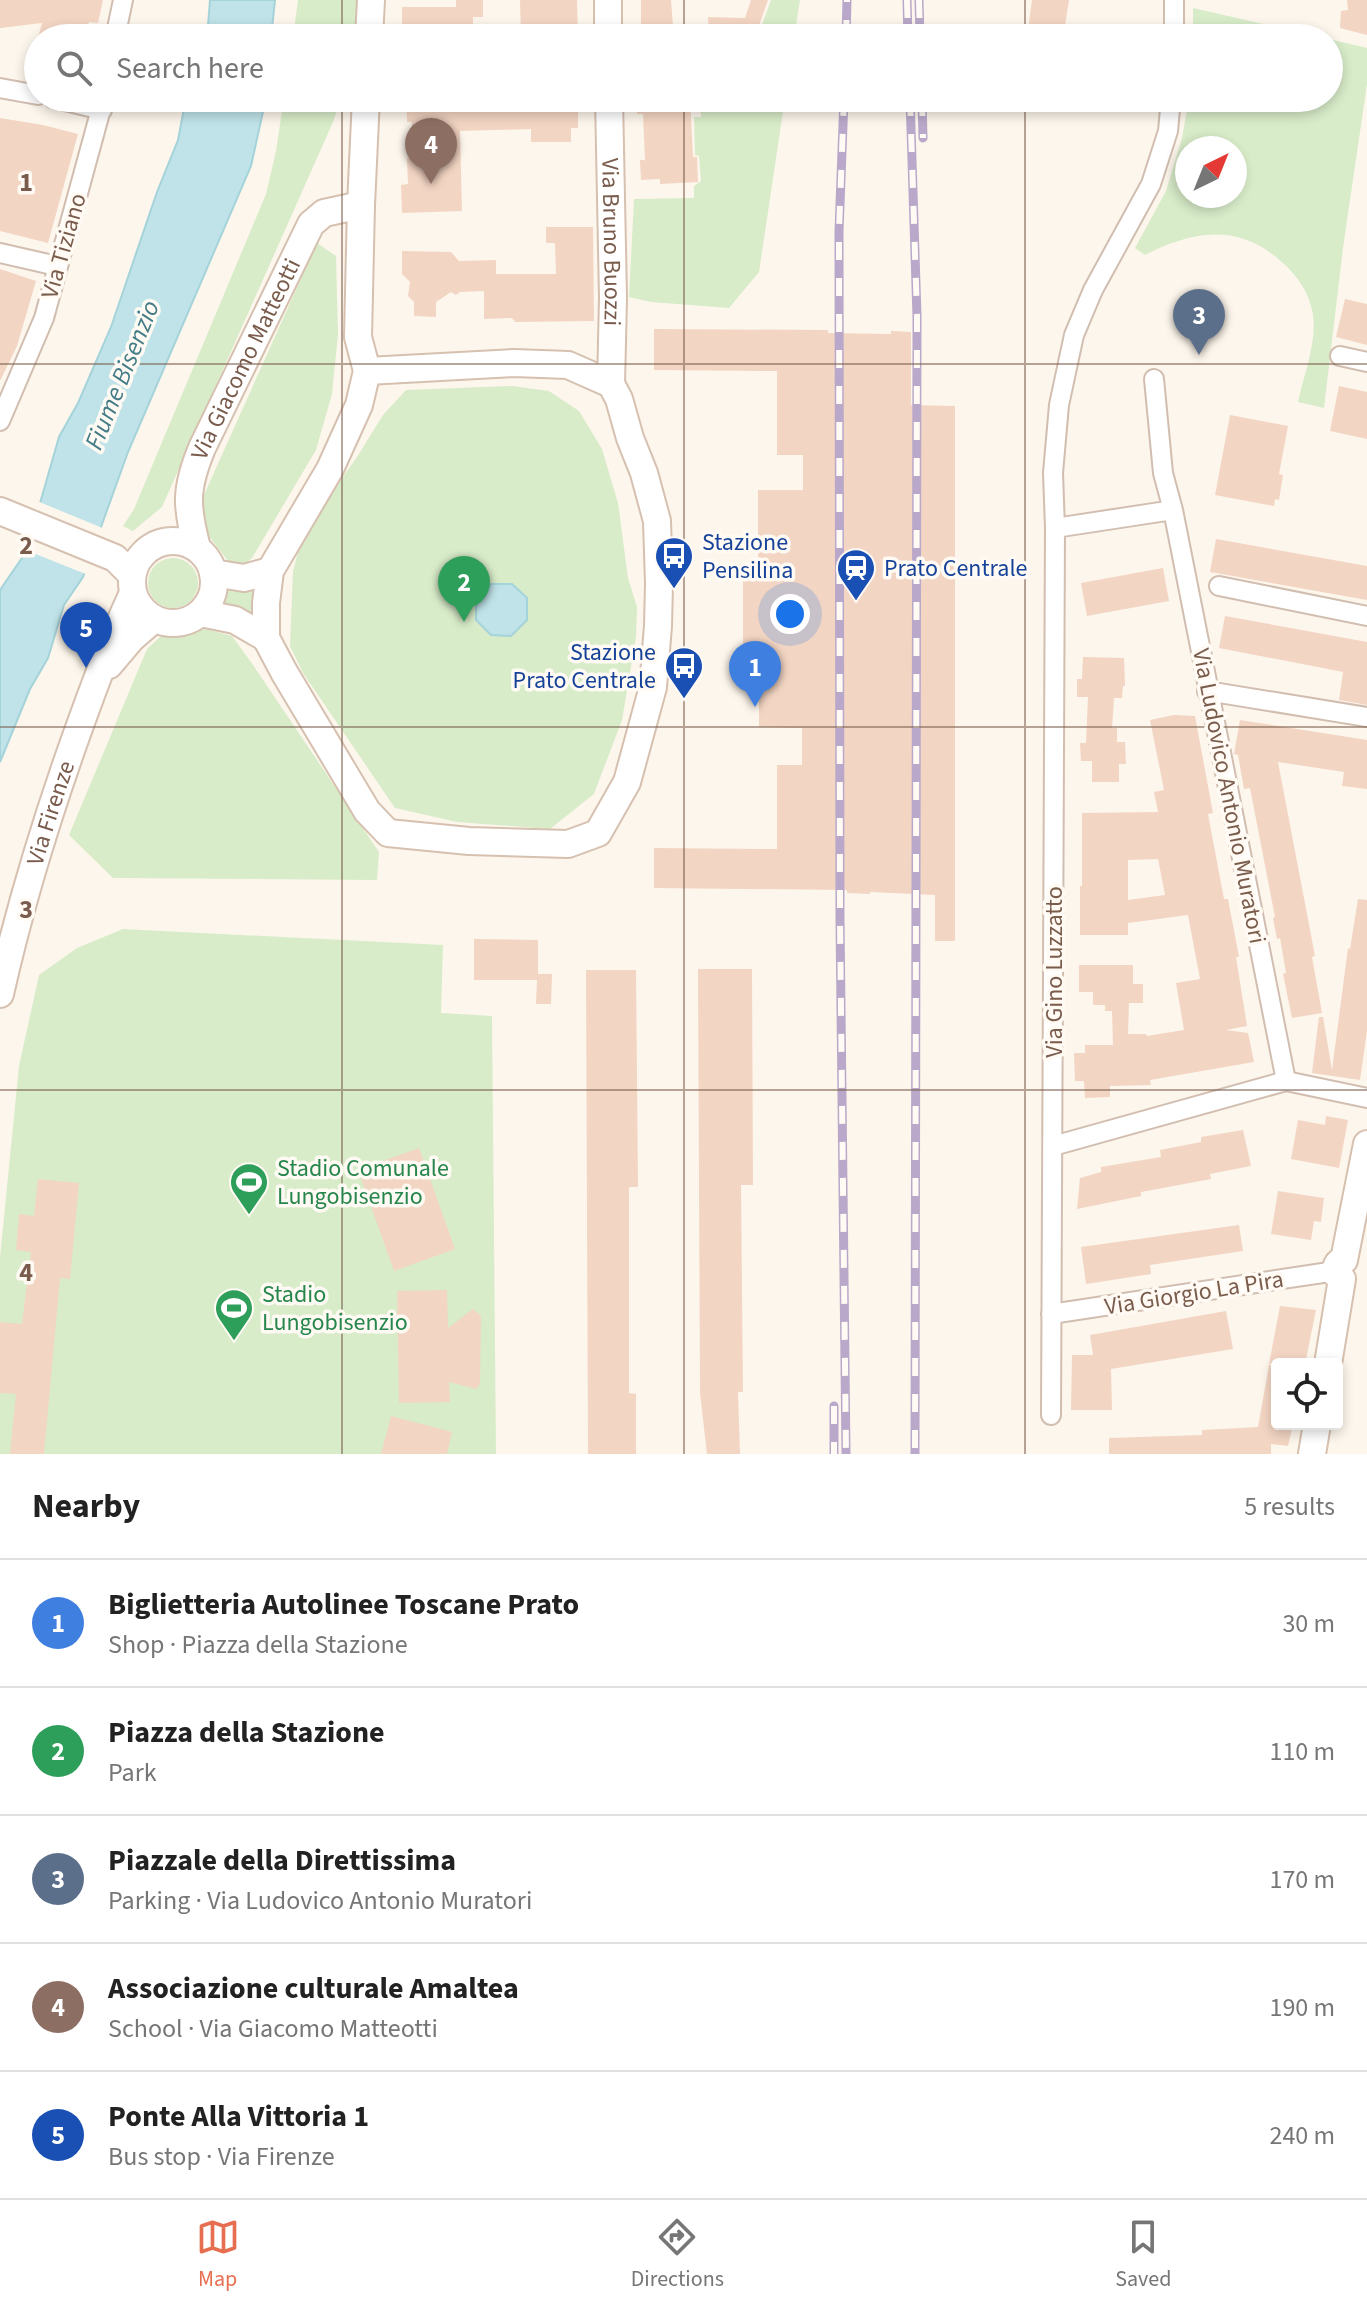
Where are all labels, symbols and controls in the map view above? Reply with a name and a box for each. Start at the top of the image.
search box [24,24,1343,112]
icon: search [52,46,96,90]
text: Search here [116,47,264,90]
pin: 4 [405,118,457,184]
north arrow [1175,136,1247,208]
street label: Via Bruno Buozzi [593,158,631,326]
text: 1 [19,164,33,201]
street label: Via Tiziano [32,189,96,303]
street label: Via Giacomo Matteotti [182,252,309,465]
pin: 3 [1173,289,1225,355]
water label: Fiume Bisenzio [75,295,169,455]
place label: Stazione Pensilina [702,525,793,588]
text: 2 [19,527,33,564]
bus stop icon: Stazione Pensilina [653,535,695,590]
station icon: Prato Centrale [835,547,877,602]
place label: Prato Centrale [884,551,1027,586]
pin: 2 [438,556,490,622]
your location [770,594,810,634]
pin: 5 [60,602,112,668]
place label: Stazione Prato Centrale [513,635,656,698]
pin: 1 [729,641,781,707]
bus stop icon: Stazione Prato Centrale [663,645,705,700]
street label: Via Ludovico Antonio Muratori [1183,645,1275,947]
street label: Via Firenze [17,756,84,869]
street label: Via Gino Luzzatto [1037,886,1072,1058]
text: 3 [19,891,33,928]
place label: Stadio Comunale Lungobisenzio [277,1151,449,1214]
sports icon: Stadio Comunale Lungobisenzio [228,1161,270,1216]
text: 4 [19,1254,33,1291]
street label: Via Giorgio La Pira [1102,1262,1286,1324]
place label: Stadio Lungobisenzio [262,1277,408,1340]
sports icon: Stadio Lungobisenzio [213,1287,255,1342]
map controls [1271,1358,1343,1430]
button: locate [1271,1358,1343,1430]
text: Nearby [32,1482,140,1531]
text: 5 results [1244,1488,1335,1525]
text: Biglietteria Autolinee Toscane Prato [108,1583,579,1626]
text: 1 [51,1605,65,1642]
text: 30 m [1282,1605,1335,1642]
text: Shop · Piazza della Stazione [108,1626,408,1663]
text: Piazza della Stazione [108,1711,385,1754]
text: 2 [51,1733,65,1770]
text: 110 m [1269,1733,1335,1770]
text: Park [108,1754,157,1791]
text: Piazzale della Direttissima [108,1839,456,1882]
text: 3 [51,1861,65,1898]
text: 170 m [1269,1861,1335,1898]
text: Parking · Via Ludovico Antonio Muratori [108,1882,532,1919]
text: Associazione culturale Amaltea [108,1967,519,2010]
text: 4 [51,1989,65,2026]
text: 190 m [1269,1989,1335,2026]
text: School · Via Giacomo Matteotti [108,2010,438,2047]
text: Ponte Alla Vittoria 1 [108,2095,369,2138]
text: 5 [51,2117,65,2154]
text: 240 m [1269,2117,1335,2154]
text: Bus stop · Via Firenze [108,2138,335,2175]
tab: Map [196,2215,240,2295]
tab: Directions [631,2215,724,2295]
tab: Saved [1115,2215,1171,2295]

